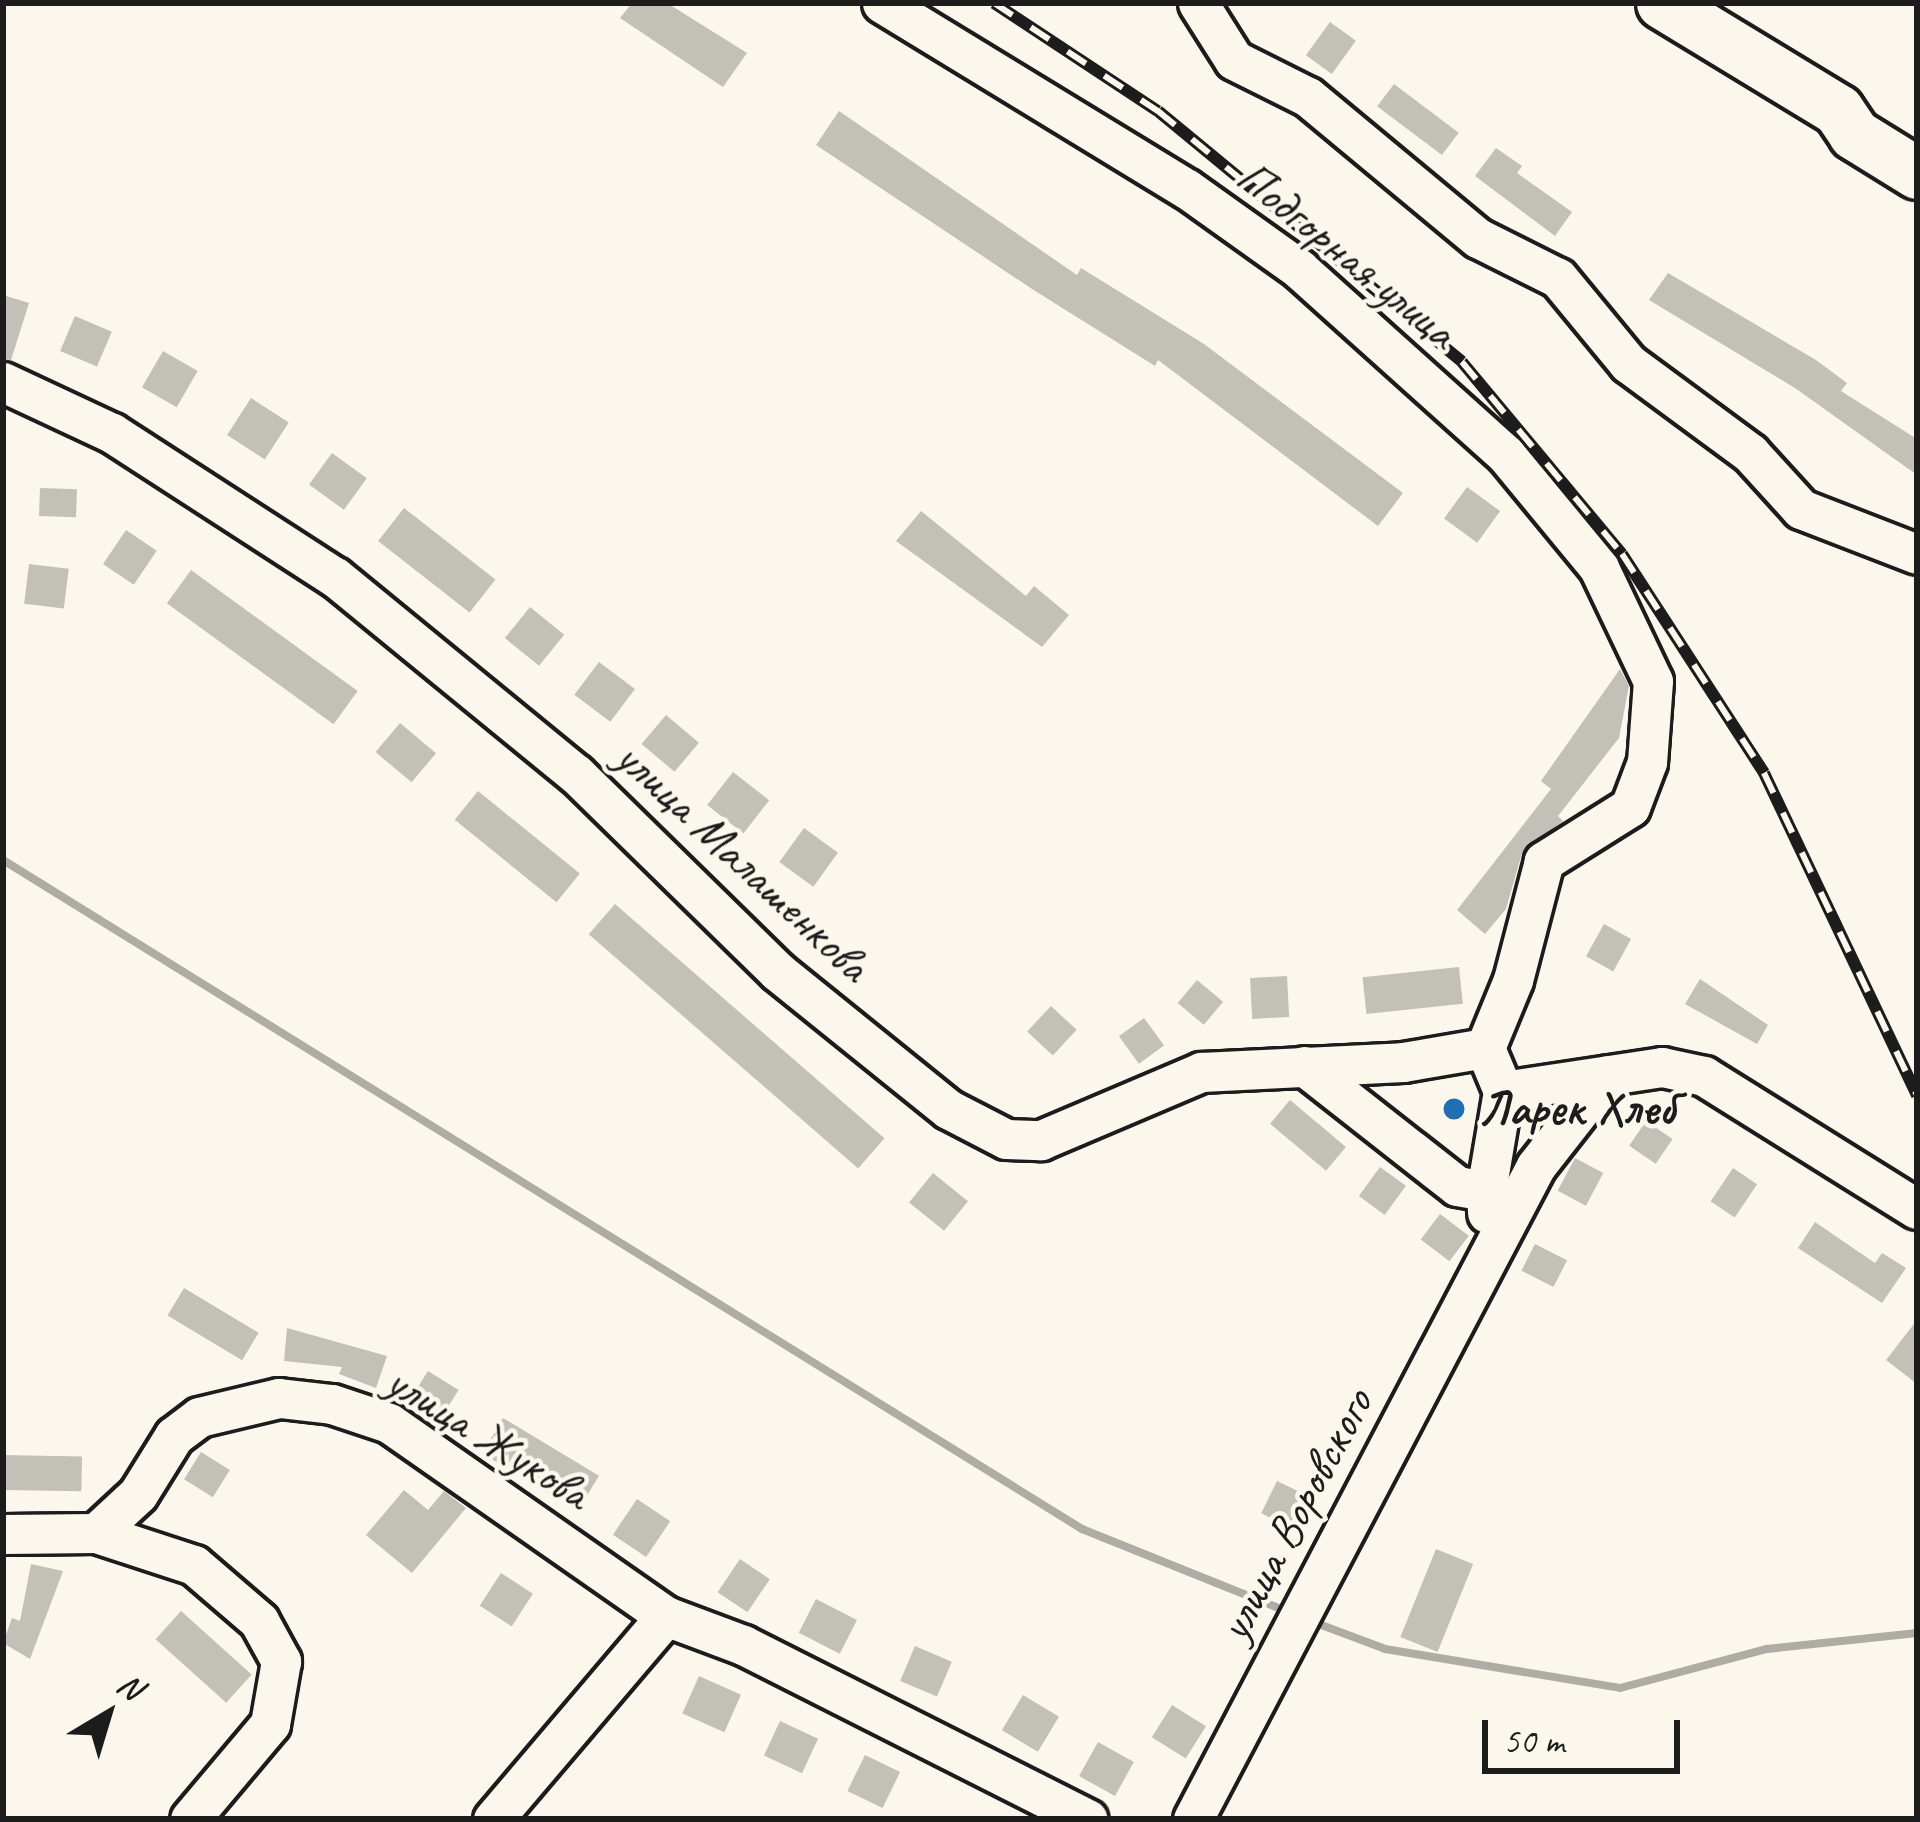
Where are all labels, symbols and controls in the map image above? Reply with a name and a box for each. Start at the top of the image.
street label: Подгорная улица [1224,146,1470,362]
street label: улица Малашенкова [604,729,882,993]
place label: Ларек Хлеб [1478,1080,1670,1138]
marker: Ларек Хлеб [1441,1096,1467,1122]
street label: улица Жукова [376,1352,600,1522]
street label: улица Воровского [1204,1379,1386,1651]
north arrow [48,1654,168,1774]
text: N [109,1663,151,1708]
scale bar [1488,1696,1686,1770]
text: 50 m [1503,1718,1564,1764]

